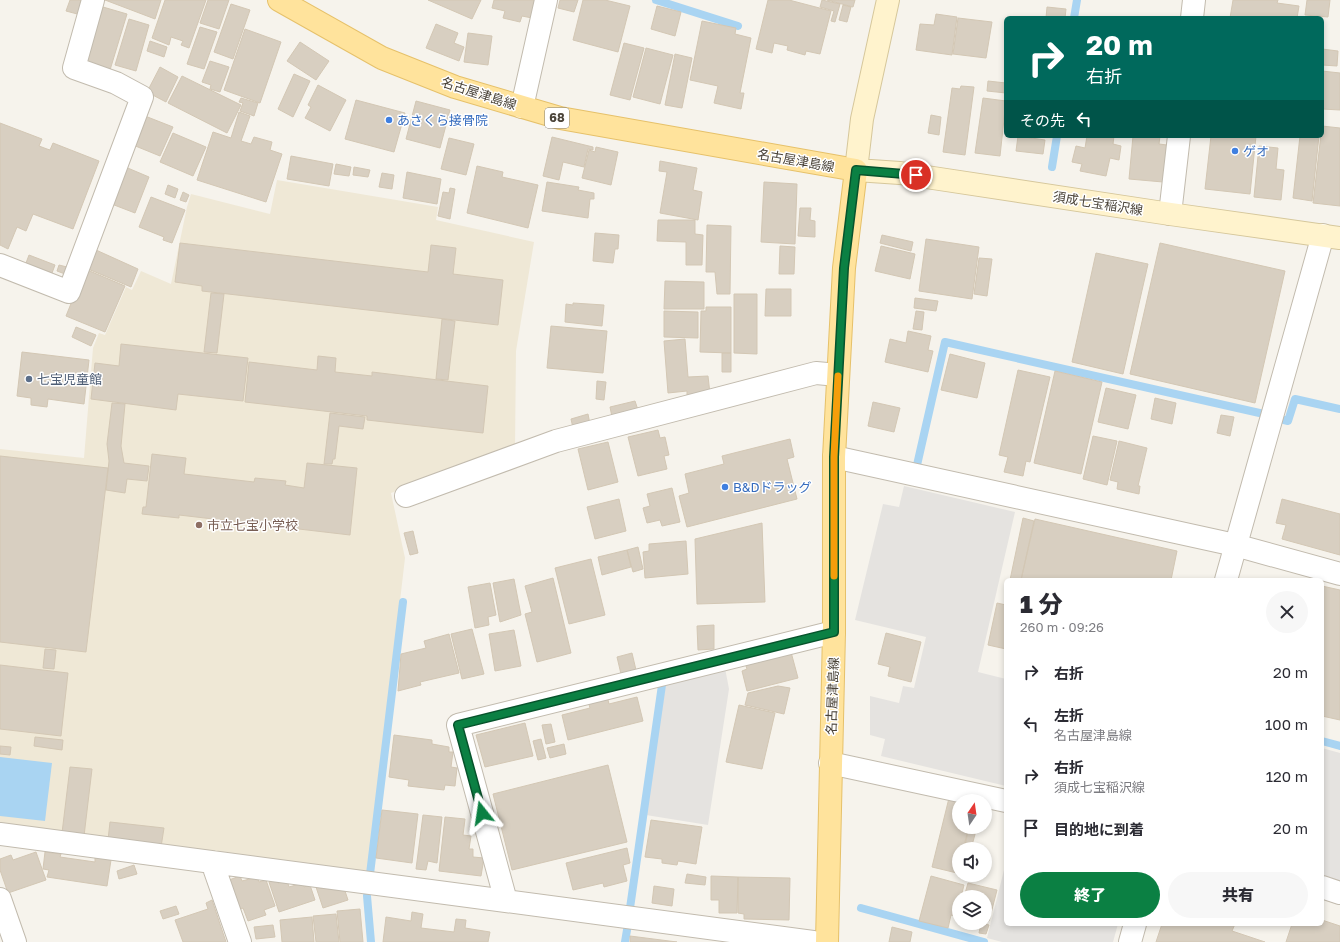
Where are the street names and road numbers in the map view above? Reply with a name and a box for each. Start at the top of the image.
street label: 名古屋津島線 [439,73,519,113]
road number: 68 [545,108,569,128]
street label: 名古屋津島線 [756,145,836,175]
street label: 須成七宝稲沢線 [1052,188,1144,218]
street label: 名古屋津島線 [823,657,841,735]

